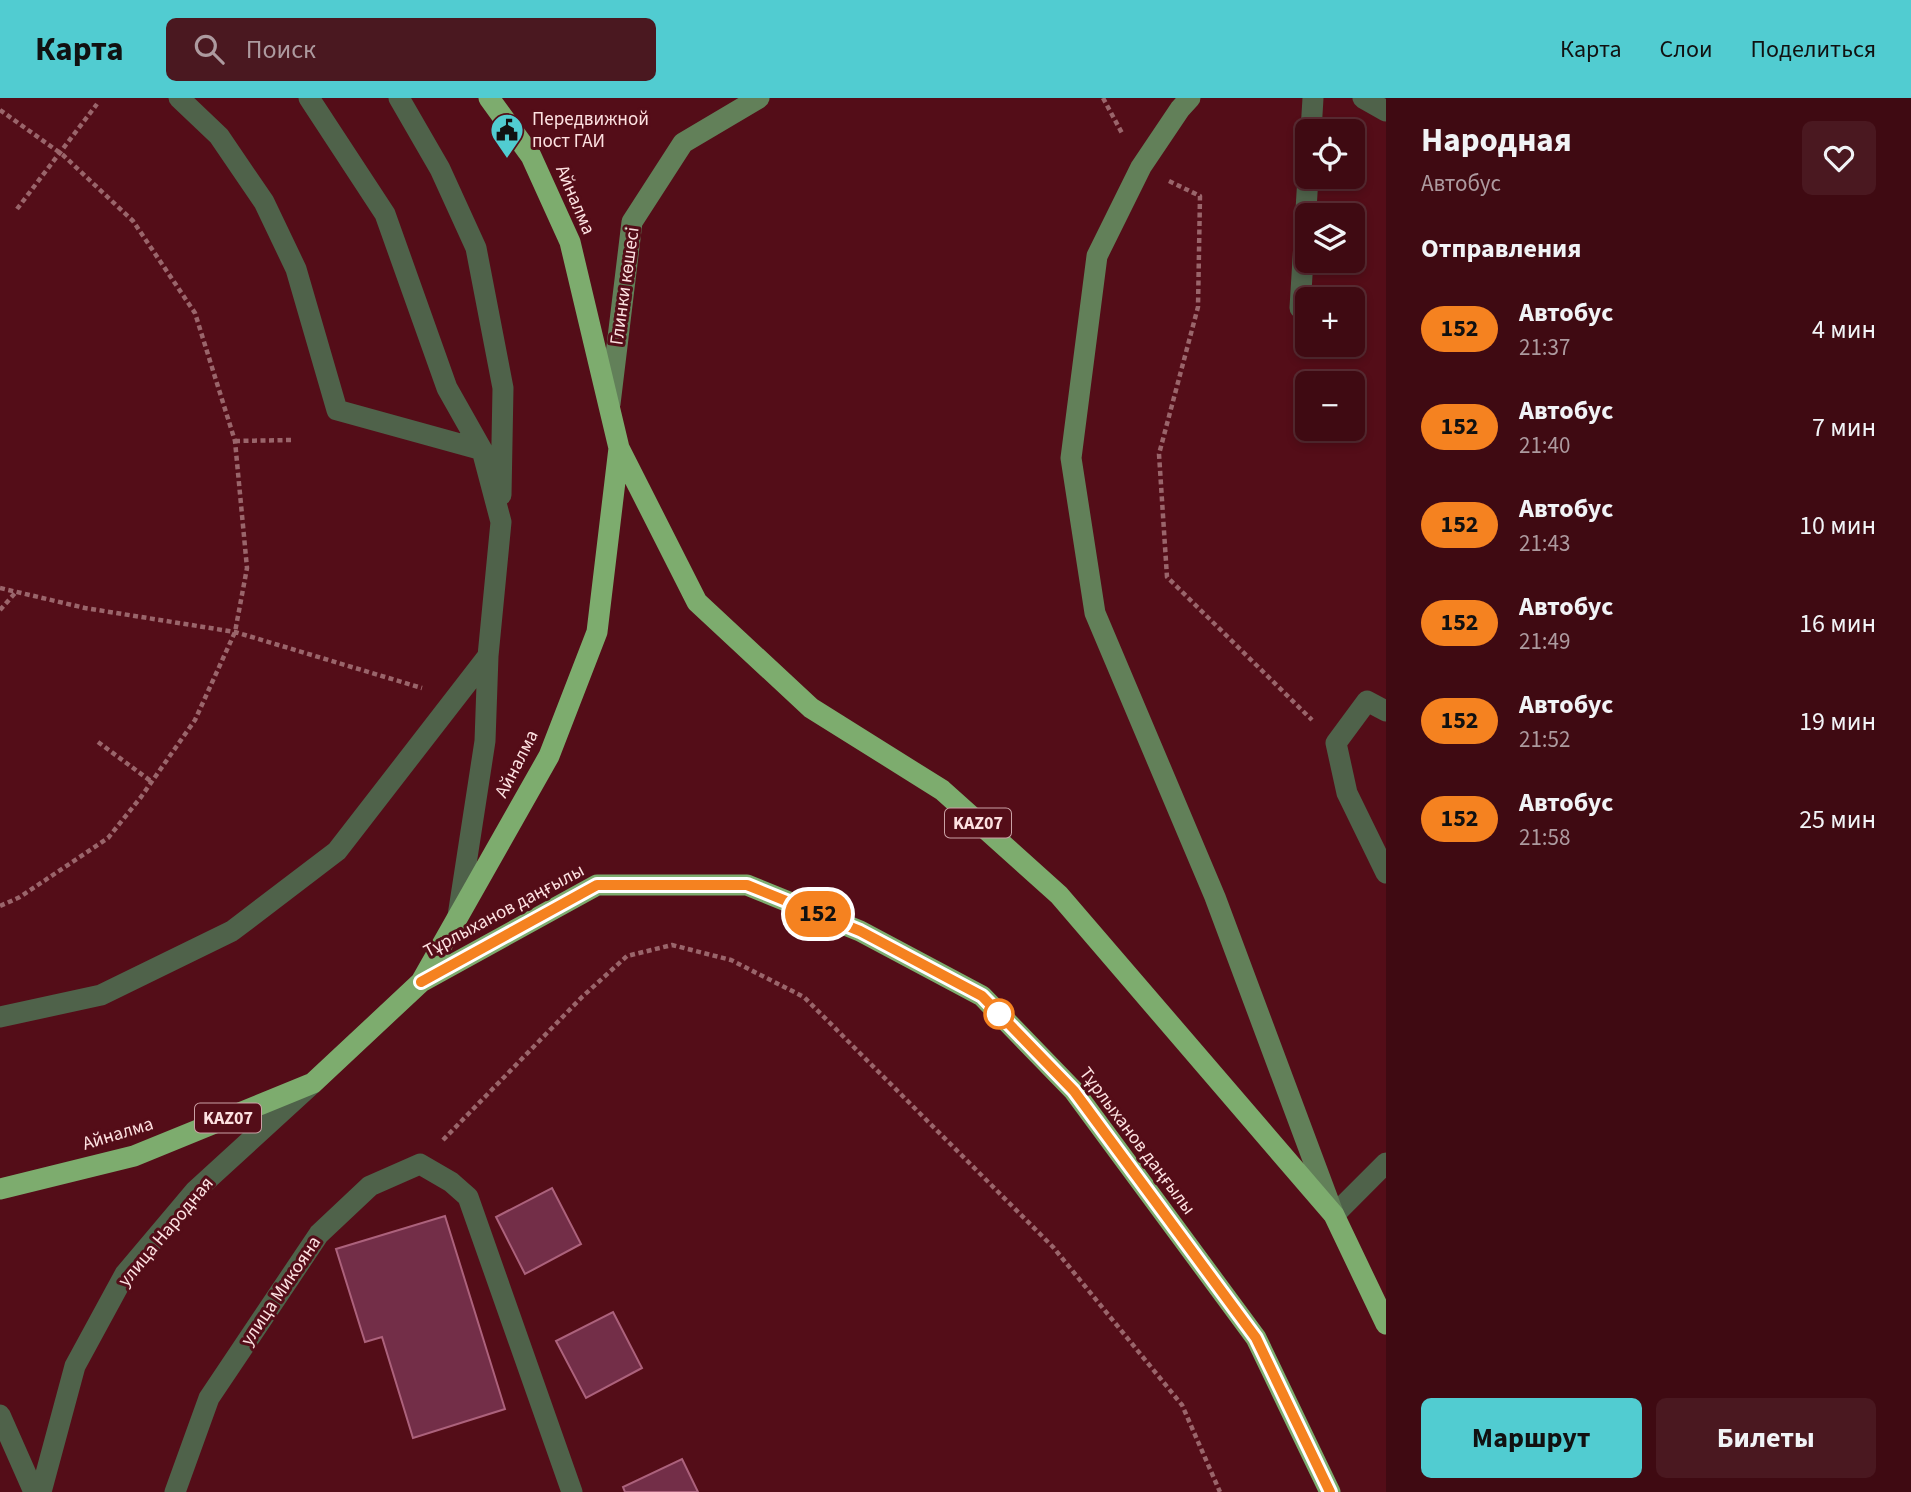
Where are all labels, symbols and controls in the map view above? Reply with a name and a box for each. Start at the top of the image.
search box [166,18,656,81]
text: Карта [35,26,124,73]
icon: search [190,30,228,68]
text: Поиск [246,31,316,68]
text: Карта [1560,32,1622,67]
text: Слои [1660,32,1713,67]
text: Поделиться [1751,32,1876,67]
place label: Передвижной пост ГАИ [532,106,649,155]
public building icon: Передвижной пост ГАИ [488,111,526,160]
text: Народная [1421,117,1572,164]
map controls [1295,119,1365,441]
button: locate [1295,119,1365,189]
button: heart [1802,121,1876,195]
street label: Айналма [548,161,602,239]
text: Автобус [1421,167,1501,200]
button: layers [1295,203,1365,273]
street label: Глинки көшесі [603,225,647,347]
text: Отправления [1421,230,1581,267]
button: + [1295,287,1365,357]
text: Автобус [1519,294,1613,331]
text: 152 [1440,311,1479,346]
text: 4 мин [1812,311,1876,348]
text: 21:37 [1519,331,1570,364]
button: − [1295,371,1365,441]
text: Автобус [1519,392,1613,429]
text: 152 [1440,409,1479,444]
text: 7 мин [1812,409,1876,446]
text: 21:40 [1519,429,1570,462]
text: Автобус [1519,490,1613,527]
text: 152 [1440,507,1479,542]
text: 10 мин [1799,507,1876,544]
text: 21:43 [1519,527,1570,560]
text: Автобус [1519,588,1613,625]
text: 152 [1440,605,1479,640]
text: 16 мин [1799,605,1876,642]
text: 21:49 [1519,625,1570,658]
text: Автобус [1519,686,1613,723]
text: 152 [1440,703,1479,738]
text: 19 мин [1799,703,1876,740]
text: 21:52 [1519,723,1570,756]
street label: Айналма [488,725,546,803]
text: Автобус [1519,784,1613,821]
text: 152 [1440,801,1479,836]
text: 25 мин [1799,801,1876,838]
road number: KAZ07 [945,808,1011,838]
text: 21:58 [1519,821,1570,854]
street label: Тұрлыханов даңғылы [419,857,589,965]
line badge: 152 [778,891,858,937]
text: 152 [799,896,837,931]
unlabelled marker [984,999,1014,1029]
street label: Тұрлыханов даңғылы [1072,1062,1202,1220]
road number: KAZ07 [195,1104,261,1133]
street label: Айналма [79,1110,157,1158]
street label: улица Народная [112,1171,220,1293]
street label: улица Микояна [234,1231,328,1351]
button: Маршрут [1421,1398,1642,1478]
button: Билеты [1656,1398,1876,1478]

